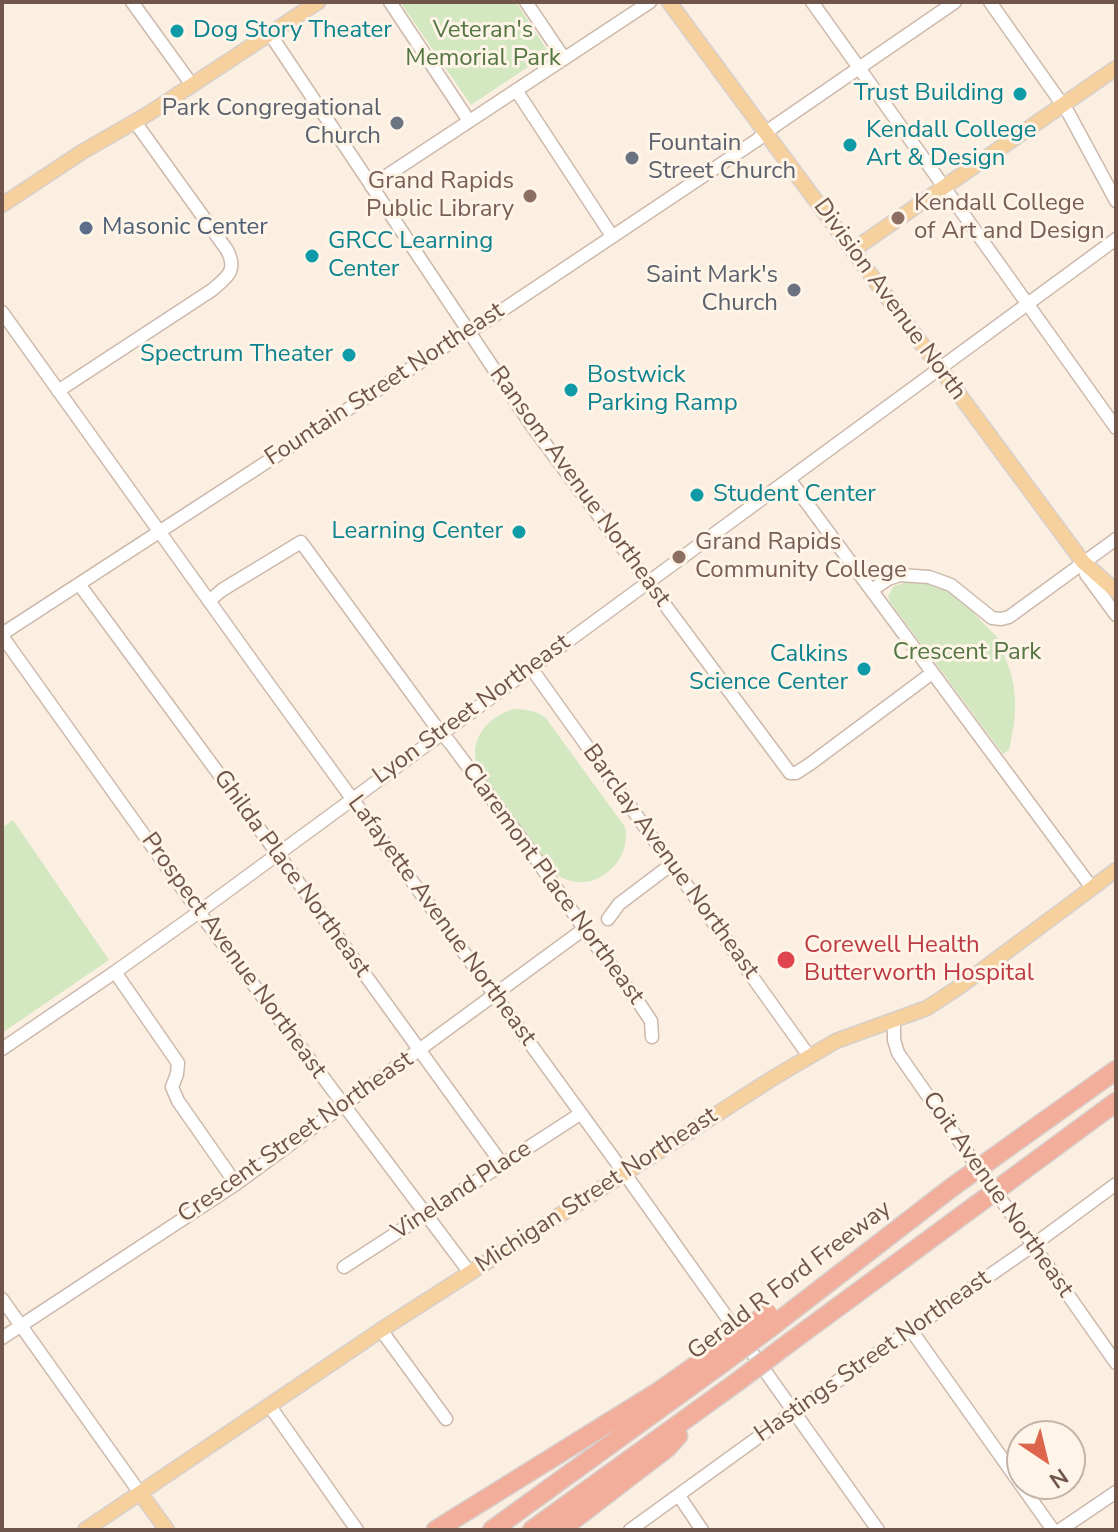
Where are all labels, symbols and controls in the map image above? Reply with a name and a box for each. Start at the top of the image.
place label: Dog Story Theater [193,17,392,45]
park label: Veteran's Memorial Park [405,17,561,73]
marker: Dog Story Theater [168,22,186,40]
place label: Trust Building [854,80,1004,108]
marker: Trust Building [1011,85,1029,103]
place label: Park Congregational Church [162,95,381,151]
marker: Park Congregational Church [388,114,406,132]
place label: Kendall College Art & Design [866,117,1037,173]
place label: Fountain Street Church [648,130,796,186]
marker: Kendall College Art & Design [841,136,859,154]
marker: Fountain Street Church [623,149,641,167]
place label: Grand Rapids Public Library [366,168,514,224]
marker: Grand Rapids Public Library [521,187,539,205]
place label: Kendall College of Art and Design [914,190,1105,246]
street label: Division Avenue North [806,194,972,406]
marker: Kendall College of Art and Design [889,209,907,227]
place label: Masonic Center [102,214,268,242]
marker: Masonic Center [77,219,95,237]
place label: GRCC Learning Center [328,228,493,284]
marker: GRCC Learning Center [303,247,321,265]
place label: Saint Mark's Church [646,262,778,318]
marker: Saint Mark's Church [785,281,803,299]
street label: Fountain Street Northeast [260,297,510,473]
place label: Spectrum Theater [140,341,333,369]
marker: Spectrum Theater [340,346,358,364]
street label: Ransom Avenue Northeast [482,361,676,613]
place label: Bostwick Parking Ramp [587,362,738,418]
marker: Bostwick Parking Ramp [562,381,580,399]
place label: Student Center [713,481,876,509]
marker: Student Center [688,486,706,504]
place label: Learning Center [332,518,503,546]
marker: Learning Center [510,523,528,541]
place label: Grand Rapids Community College [695,529,907,585]
marker: Grand Rapids Community College [670,548,688,566]
street label: Lyon Street Northeast [368,629,576,791]
park label: Crescent Park [893,639,1041,667]
place label: Calkins Science Center [689,641,848,697]
marker: Calkins Science Center [855,660,873,678]
street label: Barclay Avenue Northeast [575,739,765,985]
street label: Claremont Place Northeast [455,758,649,1010]
street label: Ghilda Place Northeast [206,765,376,983]
street label: Lafayette Avenue Northeast [341,790,541,1052]
street label: Prospect Avenue Northeast [134,828,332,1084]
place label: Corewell Health Butterworth Hospital [804,932,1034,988]
marker: Corewell Health Butterworth Hospital [775,949,797,971]
street label: Crescent Street Northeast [173,1046,419,1230]
street label: Coit Avenue Northeast [915,1087,1079,1303]
street label: Michigan Street Northeast [471,1102,723,1280]
street label: Vineland Place [387,1135,537,1247]
street label: Gerald R Ford Freeway [683,1195,897,1367]
street label: Hastings Street Northeast [750,1265,996,1449]
north arrow [1006,1420,1086,1500]
text: N [1043,1461,1074,1495]

